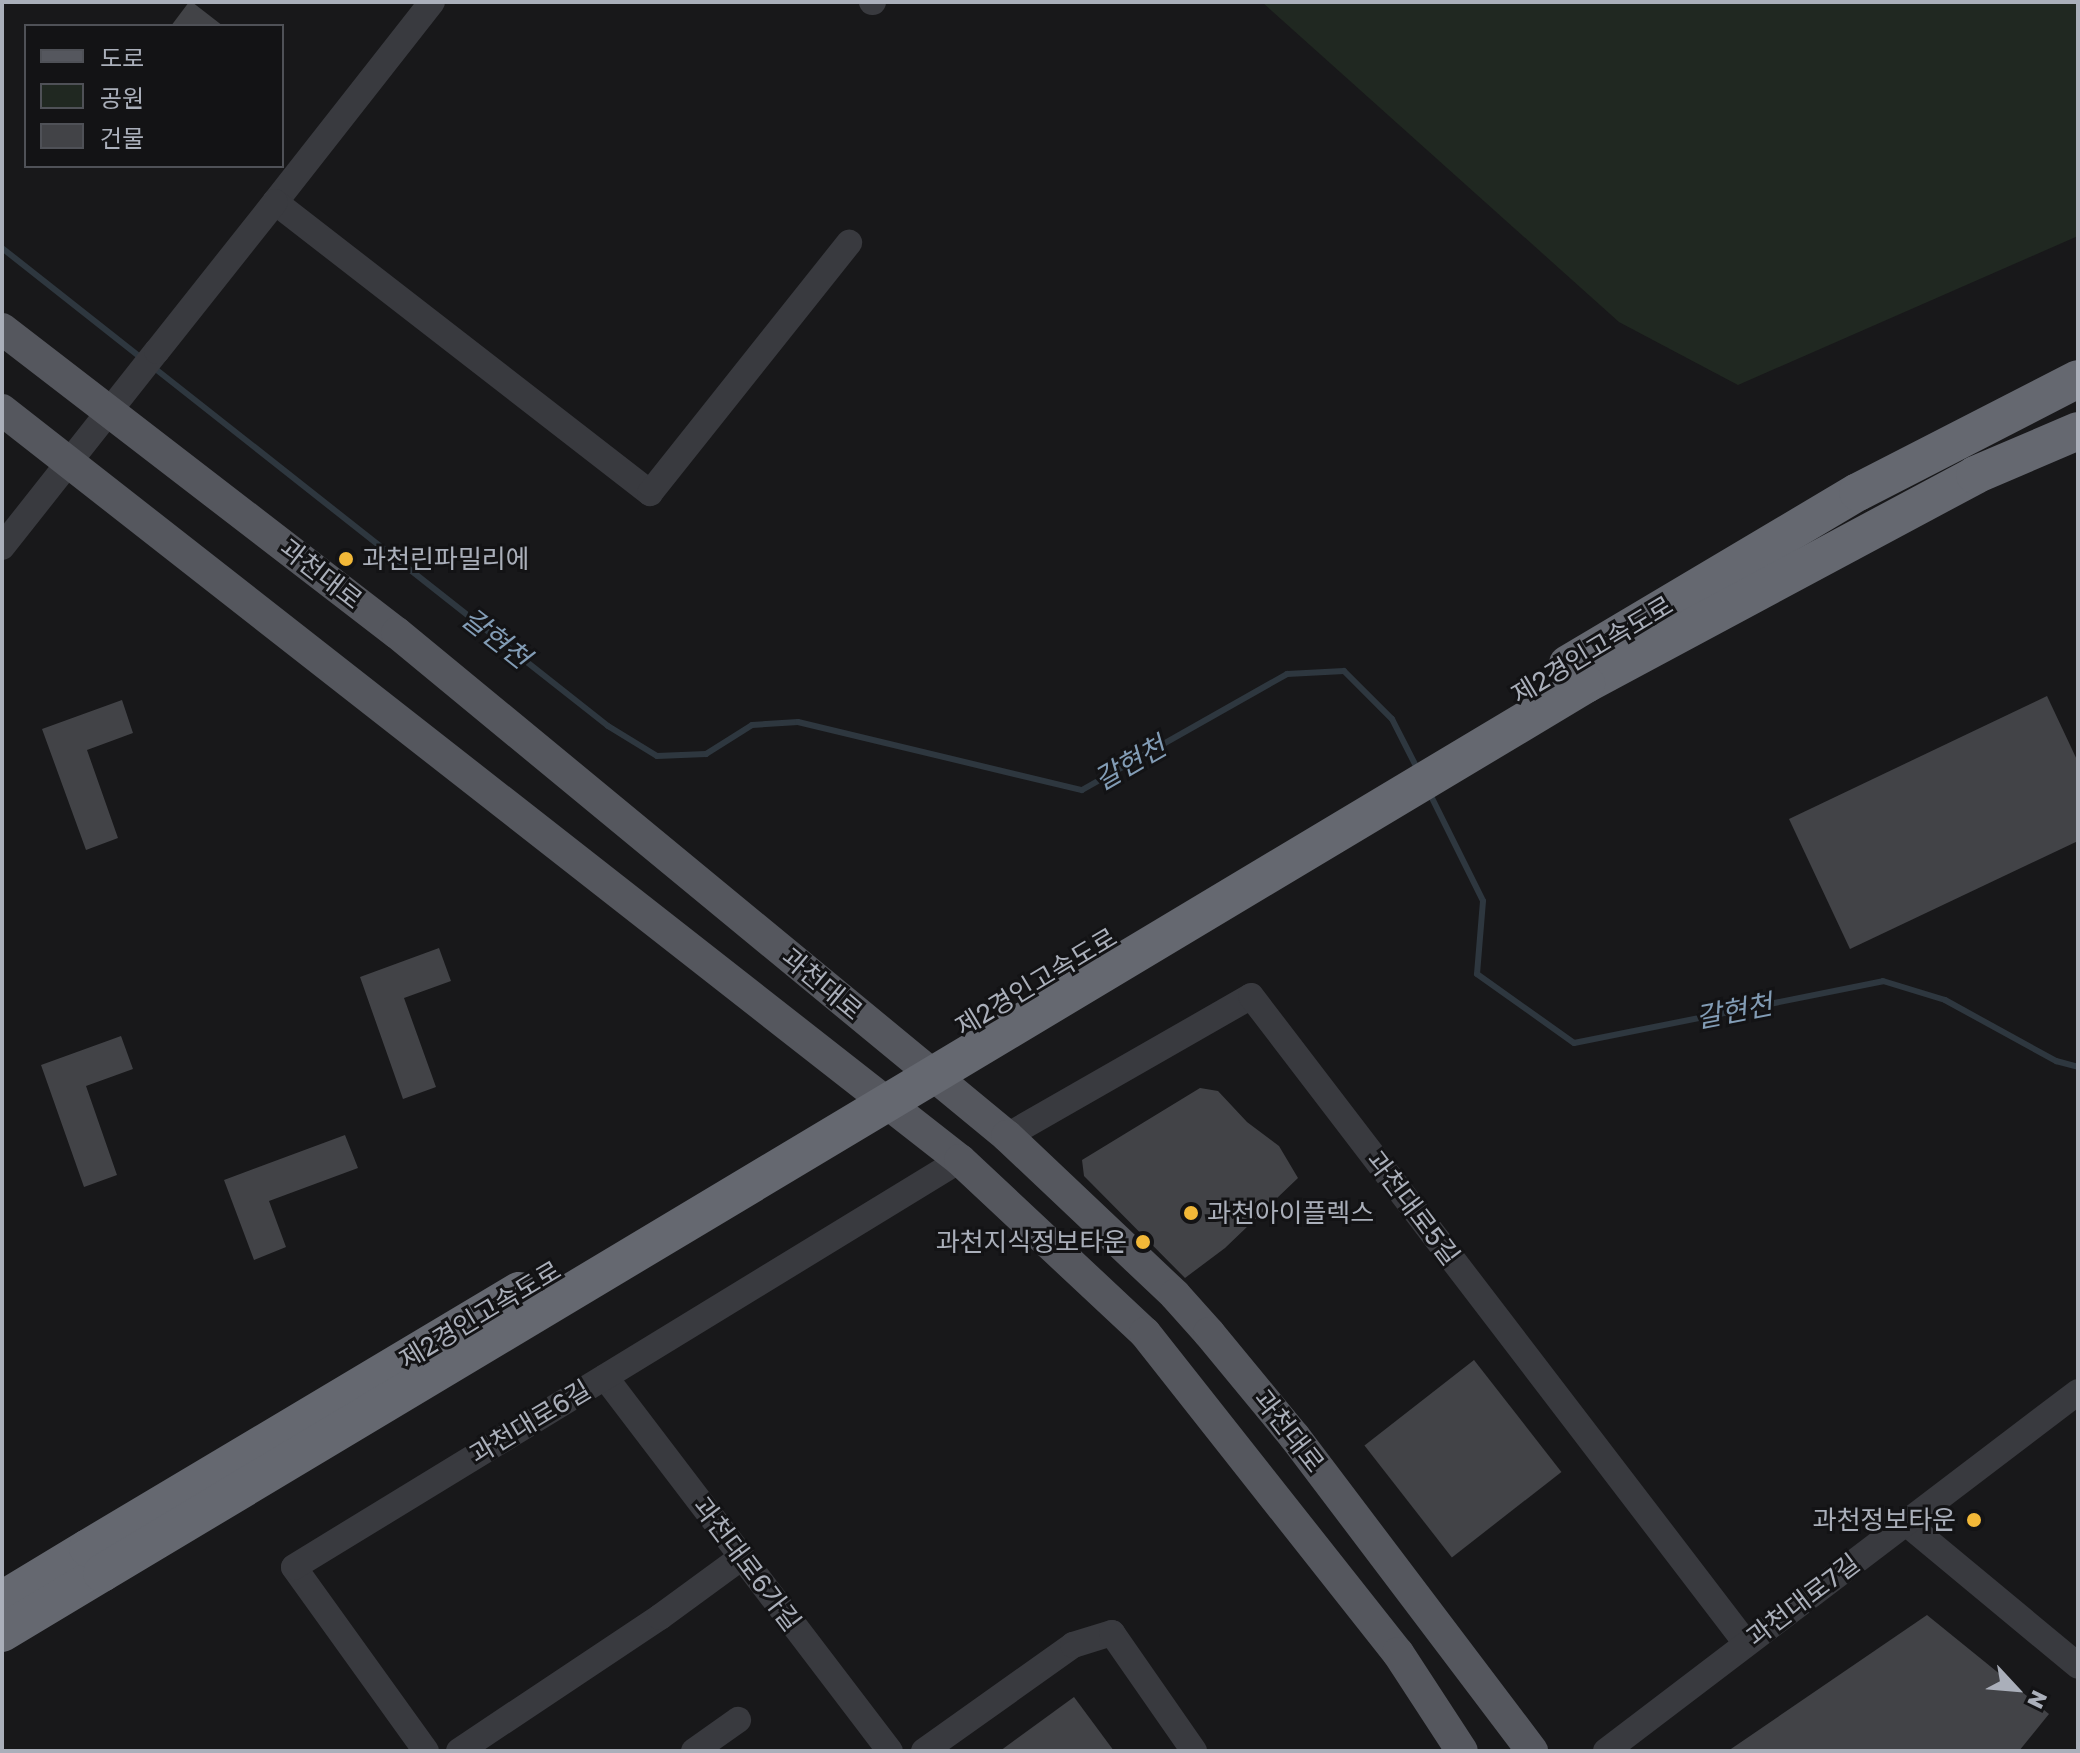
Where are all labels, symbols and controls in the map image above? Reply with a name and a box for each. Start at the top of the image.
legend [24,24,284,168]
text: 도로 [100,43,144,72]
text: 공원 [100,83,144,112]
text: 건물 [100,123,144,152]
street label: 과천대로 [274,532,368,616]
place label: 과천린파밀리에 [362,543,529,575]
marker: 과천린파밀리에 [337,550,355,568]
street label: 제2경인고속도로 [1506,590,1678,710]
water label: 갈현천 [455,601,537,675]
water label: 갈현천 [1088,729,1172,797]
street label: 제2경인고속도로 [950,922,1122,1042]
street label: 과천대로 [775,941,869,1027]
water label: 갈현천 [1693,987,1775,1035]
street label: 과천대로5길 [1360,1145,1466,1271]
place label: 과천아이플렉스 [1207,1197,1374,1229]
marker: 과천아이플렉스 [1182,1204,1200,1222]
place label: 과천지식정보타운 [936,1226,1127,1258]
marker: 과천지식정보타운 [1134,1233,1152,1251]
street label: 제2경인고속도로 [394,1255,566,1375]
street label: 과천대로6길 [464,1374,596,1470]
street label: 과천대로 [1247,1384,1331,1478]
street label: 과천대로6가길 [687,1491,807,1637]
place label: 과천정보타운 [1812,1504,1956,1536]
marker: 과천정보타운 [1963,1509,1985,1531]
street label: 과천대로7길 [1740,1547,1866,1653]
north arrow [1976,1649,2056,1729]
text: N [2022,1686,2054,1713]

